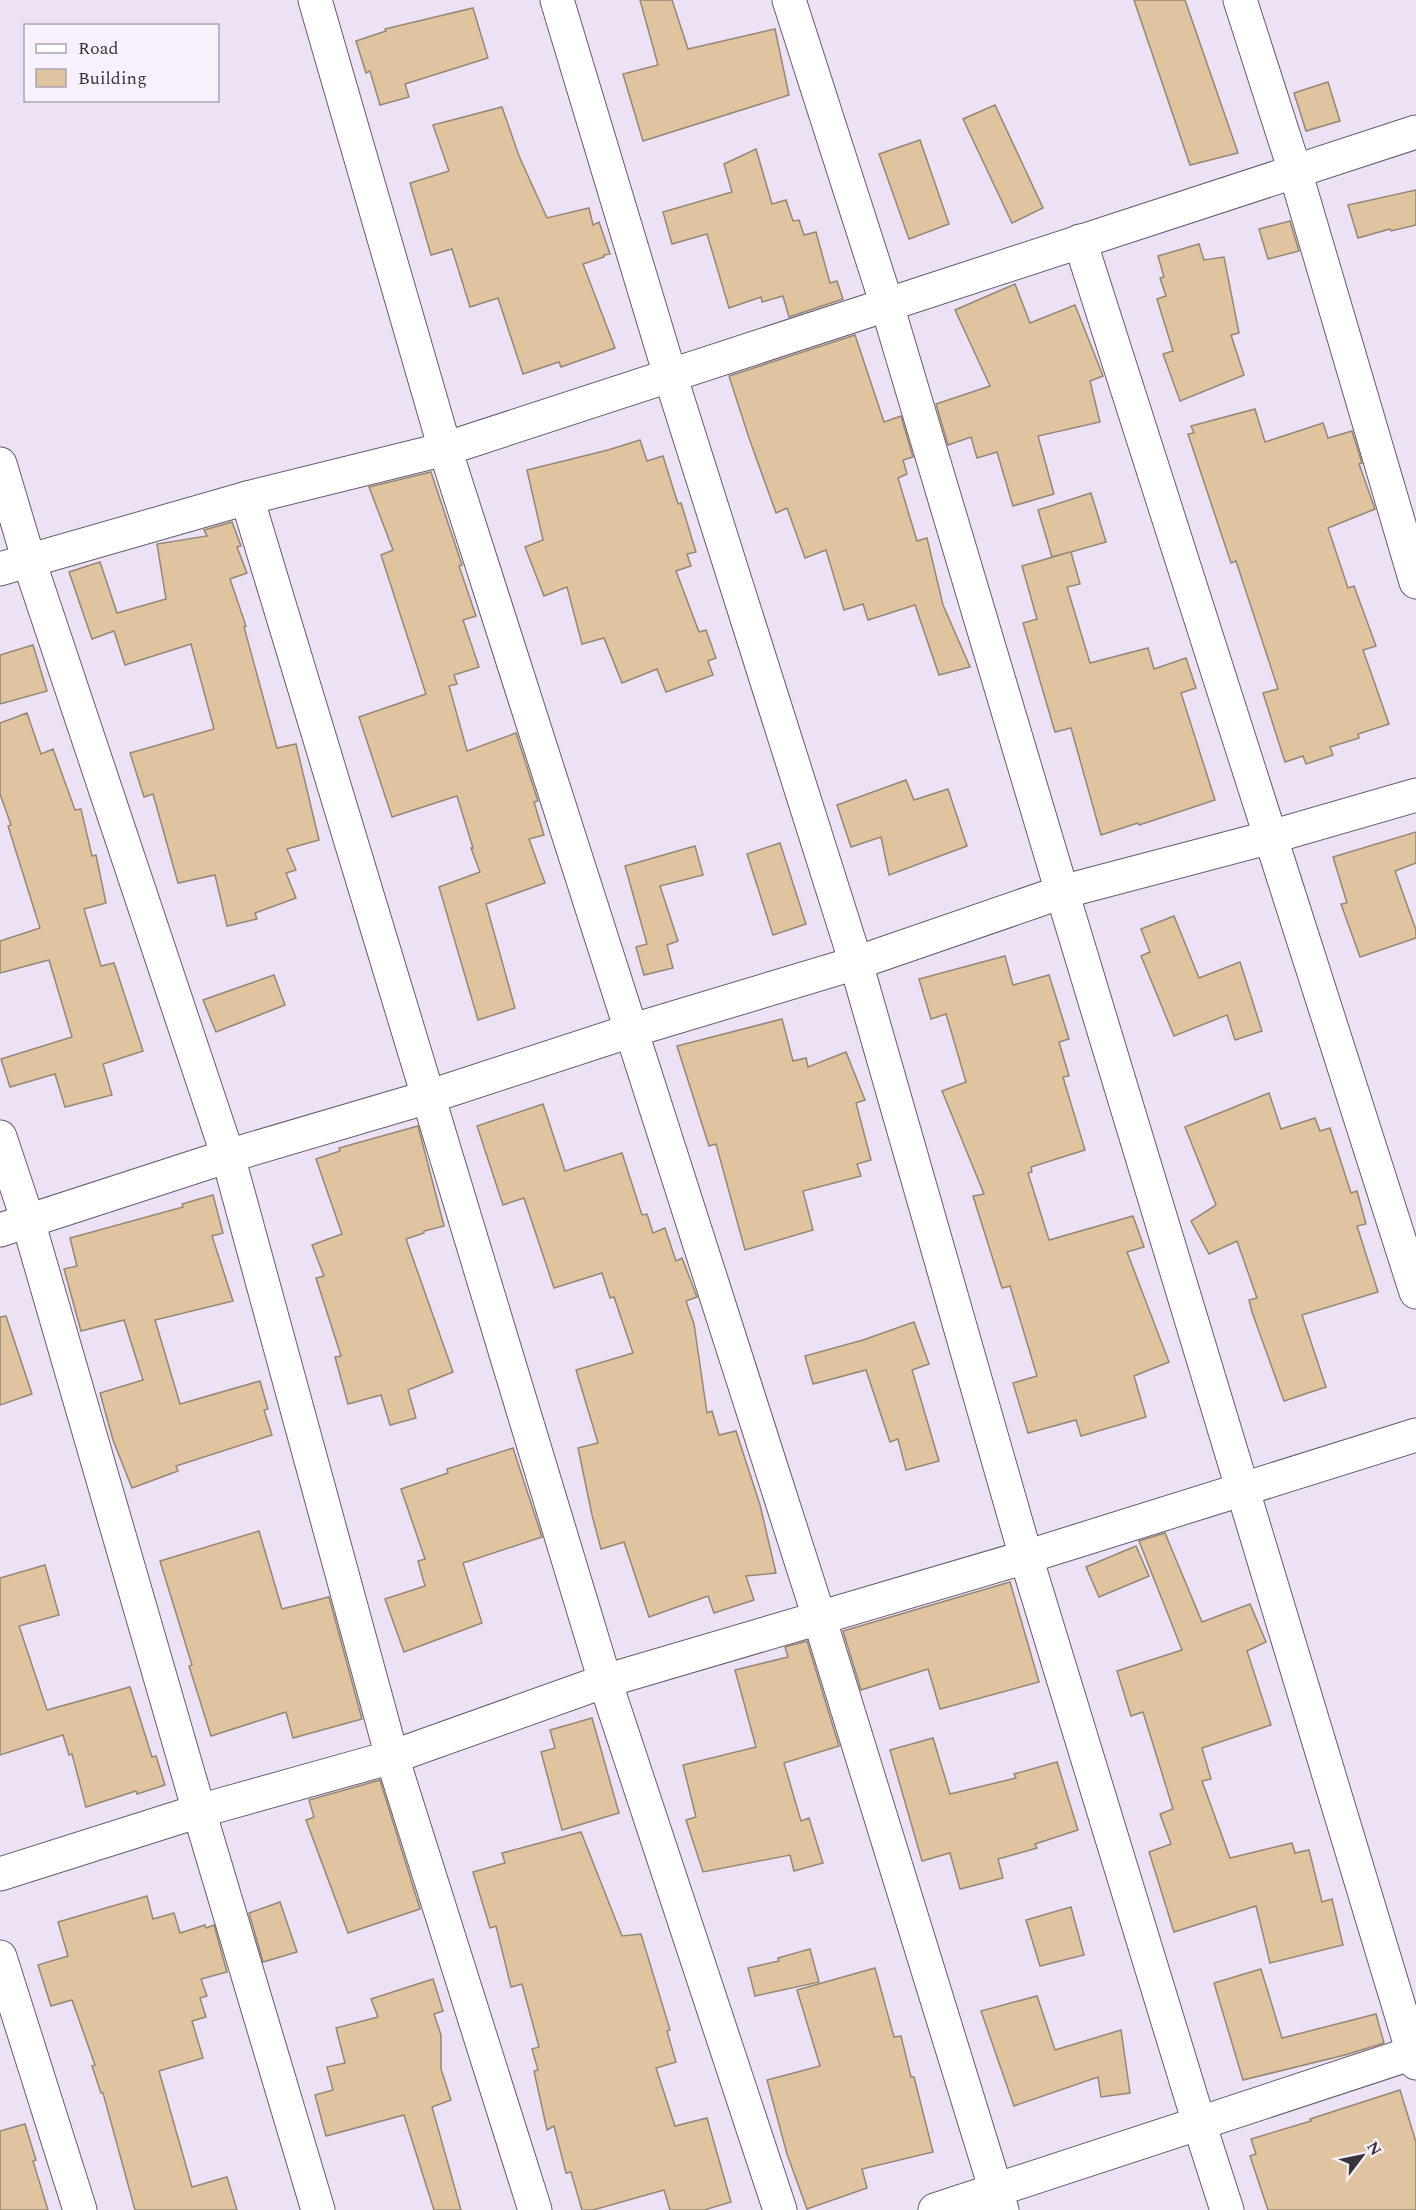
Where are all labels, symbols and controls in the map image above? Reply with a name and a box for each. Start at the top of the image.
legend [24,24,219,102]
text: Road [78,35,119,62]
text: Building [78,65,147,92]
north arrow [1332,2126,1392,2186]
text: N [1360,2137,1388,2160]

